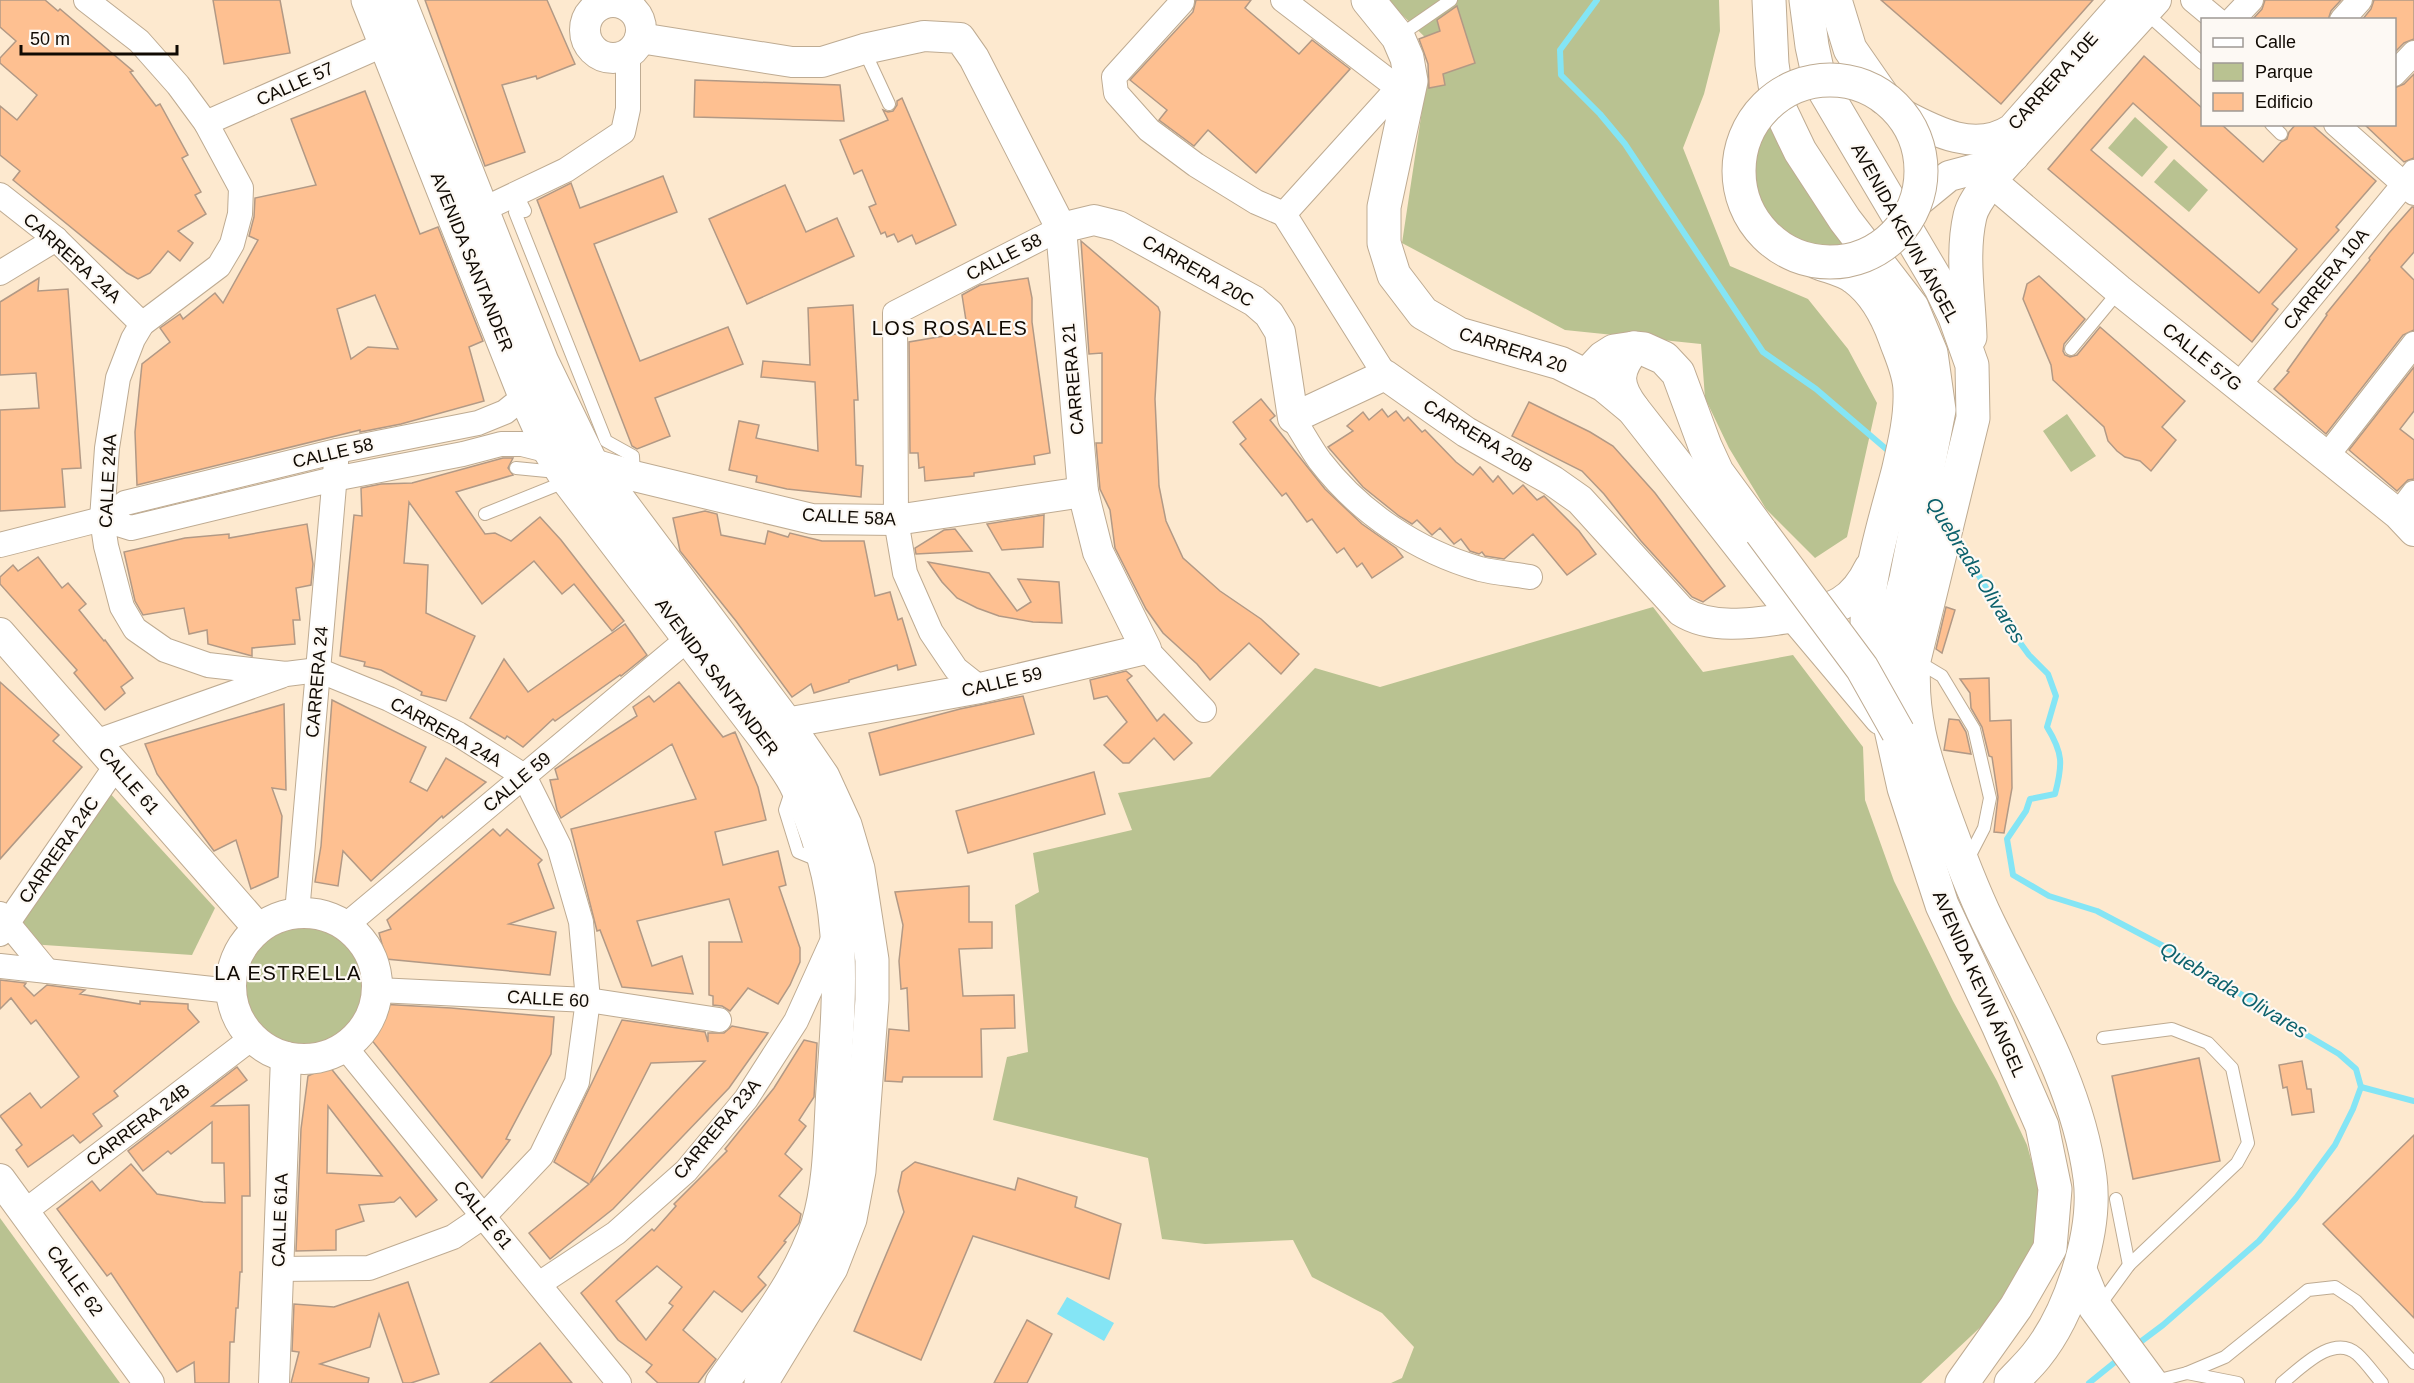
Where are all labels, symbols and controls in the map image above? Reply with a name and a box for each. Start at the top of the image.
scale bar [21,18,177,56]
legend [2201,18,2396,126]
street label: CARRERA 10E [2004,28,2102,134]
text: 50 m [30,29,70,49]
text: Calle [2255,32,2296,52]
street label: CALLE 57 [253,58,337,110]
text: Parque [2255,62,2313,82]
text: Edificio [2255,92,2313,112]
street label: AVENIDA KEVIN ÁNGEL [1847,140,1963,326]
street label: AVENIDA SANTANDER [427,170,517,354]
street label: CARRERA 24A [19,209,125,307]
street label: CARRERA 10A [2279,224,2373,334]
street label: CALLE 58 [963,229,1045,285]
street label: CARRERA 20C [1139,231,1257,311]
district label: LOS ROSALES [872,317,1028,339]
street label: CALLE 57G [2158,319,2246,395]
street label: CARRERA 21 [1058,322,1088,436]
street label: CARRERA 20 [1457,323,1569,377]
street label: CARRERA 20B [1420,395,1536,477]
street label: CALLE 24A [96,434,120,528]
street label: CALLE 58 [291,434,375,472]
water label: Quebrada Olivares [1922,493,2030,647]
street label: CALLE 58A [802,505,896,529]
street label: AVENIDA SANTANDER [651,595,783,759]
street label: CARRERA 24 [302,625,332,739]
street label: CALLE 59 [960,663,1044,701]
street label: CARRERA 24A [387,693,505,771]
street label: CALLE 61 [95,743,163,819]
street label: CALLE 59 [479,748,555,816]
street label: CARRERA 24C [15,793,103,907]
street label: AVENIDA KEVIN ÁNGEL [1929,888,2029,1080]
water label: Quebrada Olivares [2156,937,2312,1043]
district label: LA ESTRELLA [214,962,362,984]
street label: CALLE 60 [507,987,589,1011]
street label: CARRERA 23A [669,1075,765,1183]
street label: CARRERA 24B [82,1080,194,1170]
street label: CALLE 61A [268,1173,292,1267]
street label: CALLE 61 [449,1177,517,1253]
street label: CALLE 62 [43,1242,107,1320]

